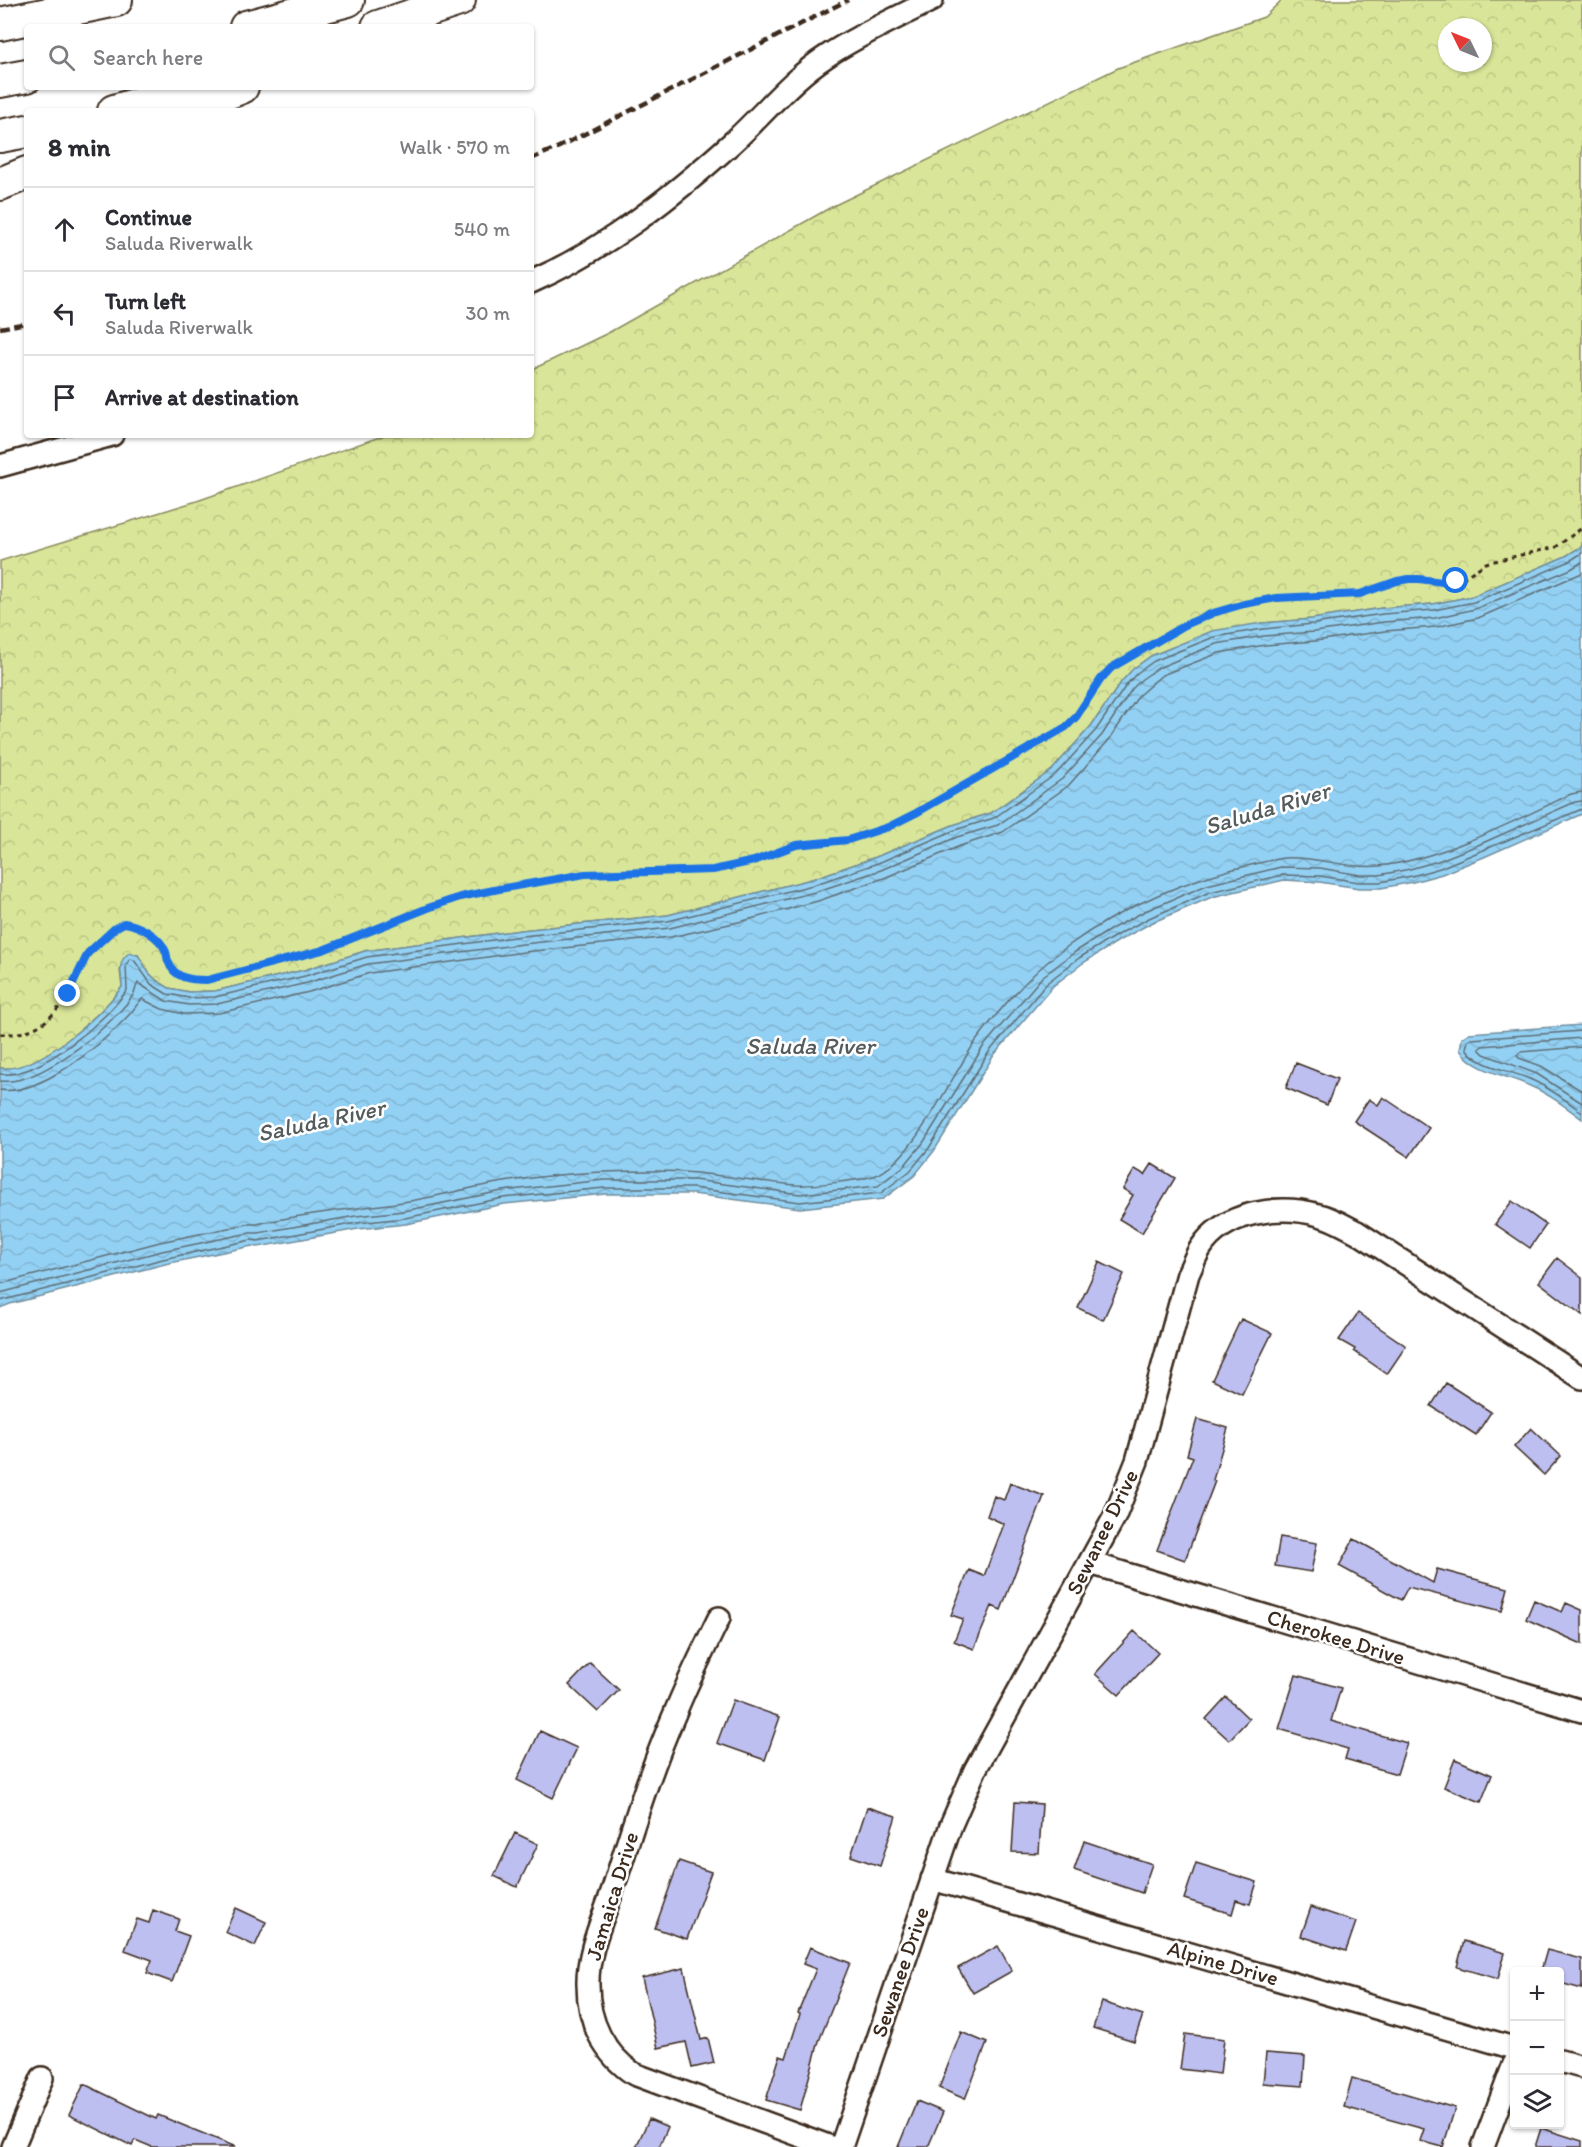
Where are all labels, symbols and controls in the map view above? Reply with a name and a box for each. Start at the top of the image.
north arrow [1438,18,1492,72]
search box [24,24,534,90]
icon: search [45,41,78,74]
text: Search here [93,44,203,71]
text: 8 min [48,131,110,163]
text: Walk · 570 m [399,135,510,159]
text: Continue [105,204,192,231]
icon: ahead [48,213,81,246]
text: 540 m [454,217,510,241]
text: Saluda Riverwalk [105,231,253,255]
text: Turn left [105,288,186,315]
icon: left [48,297,81,330]
text: 30 m [465,301,510,325]
text: Saluda Riverwalk [105,315,253,339]
icon: arrive [48,381,81,414]
text: Arrive at destination [105,384,299,411]
route start [1442,567,1468,593]
water label: Saluda River [1201,775,1335,841]
route end [54,980,80,1006]
water label: Saluda River [745,1031,877,1060]
water label: Saluda River [255,1092,390,1148]
street label: Sewanee Drive [1060,1465,1144,1599]
street label: Cherokee Drive [1264,1603,1408,1671]
street label: Jamaica Drive [580,1829,644,1963]
street label: Sewanee Drive [865,1903,935,2041]
street label: Alpine Drive [1164,1934,1282,1992]
map controls [1510,1967,1564,2129]
button: + [1510,1967,1564,2021]
button: − [1510,2021,1564,2075]
button: layers [1510,2075,1564,2129]

